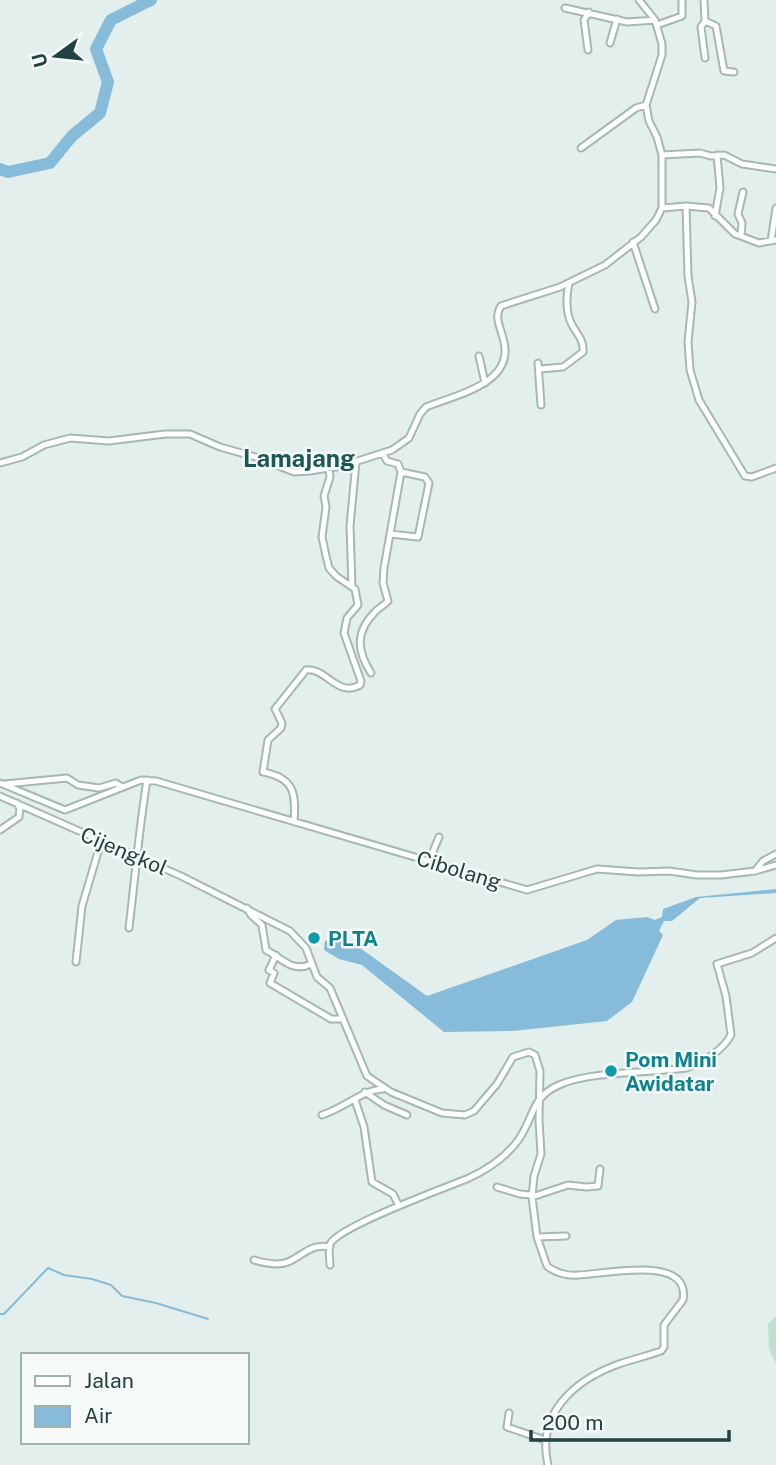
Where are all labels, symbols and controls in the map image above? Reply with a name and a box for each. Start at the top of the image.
north arrow [21,21,91,91]
text: U [27,51,52,70]
district label: Lamajang [243,444,355,472]
street label: Cijengkol [77,822,171,880]
street label: Cibolang [414,845,504,895]
place label: PLTA [328,926,378,951]
marker: PLTA [306,930,322,946]
place label: Pom Mini Awidatar [625,1047,717,1096]
marker: Pom Mini Awidatar [603,1063,619,1079]
legend [21,1353,248,1444]
text: Jalan [84,1368,134,1393]
scale bar [531,1398,729,1442]
text: Air [84,1403,112,1428]
text: 200 m [542,1410,603,1435]

